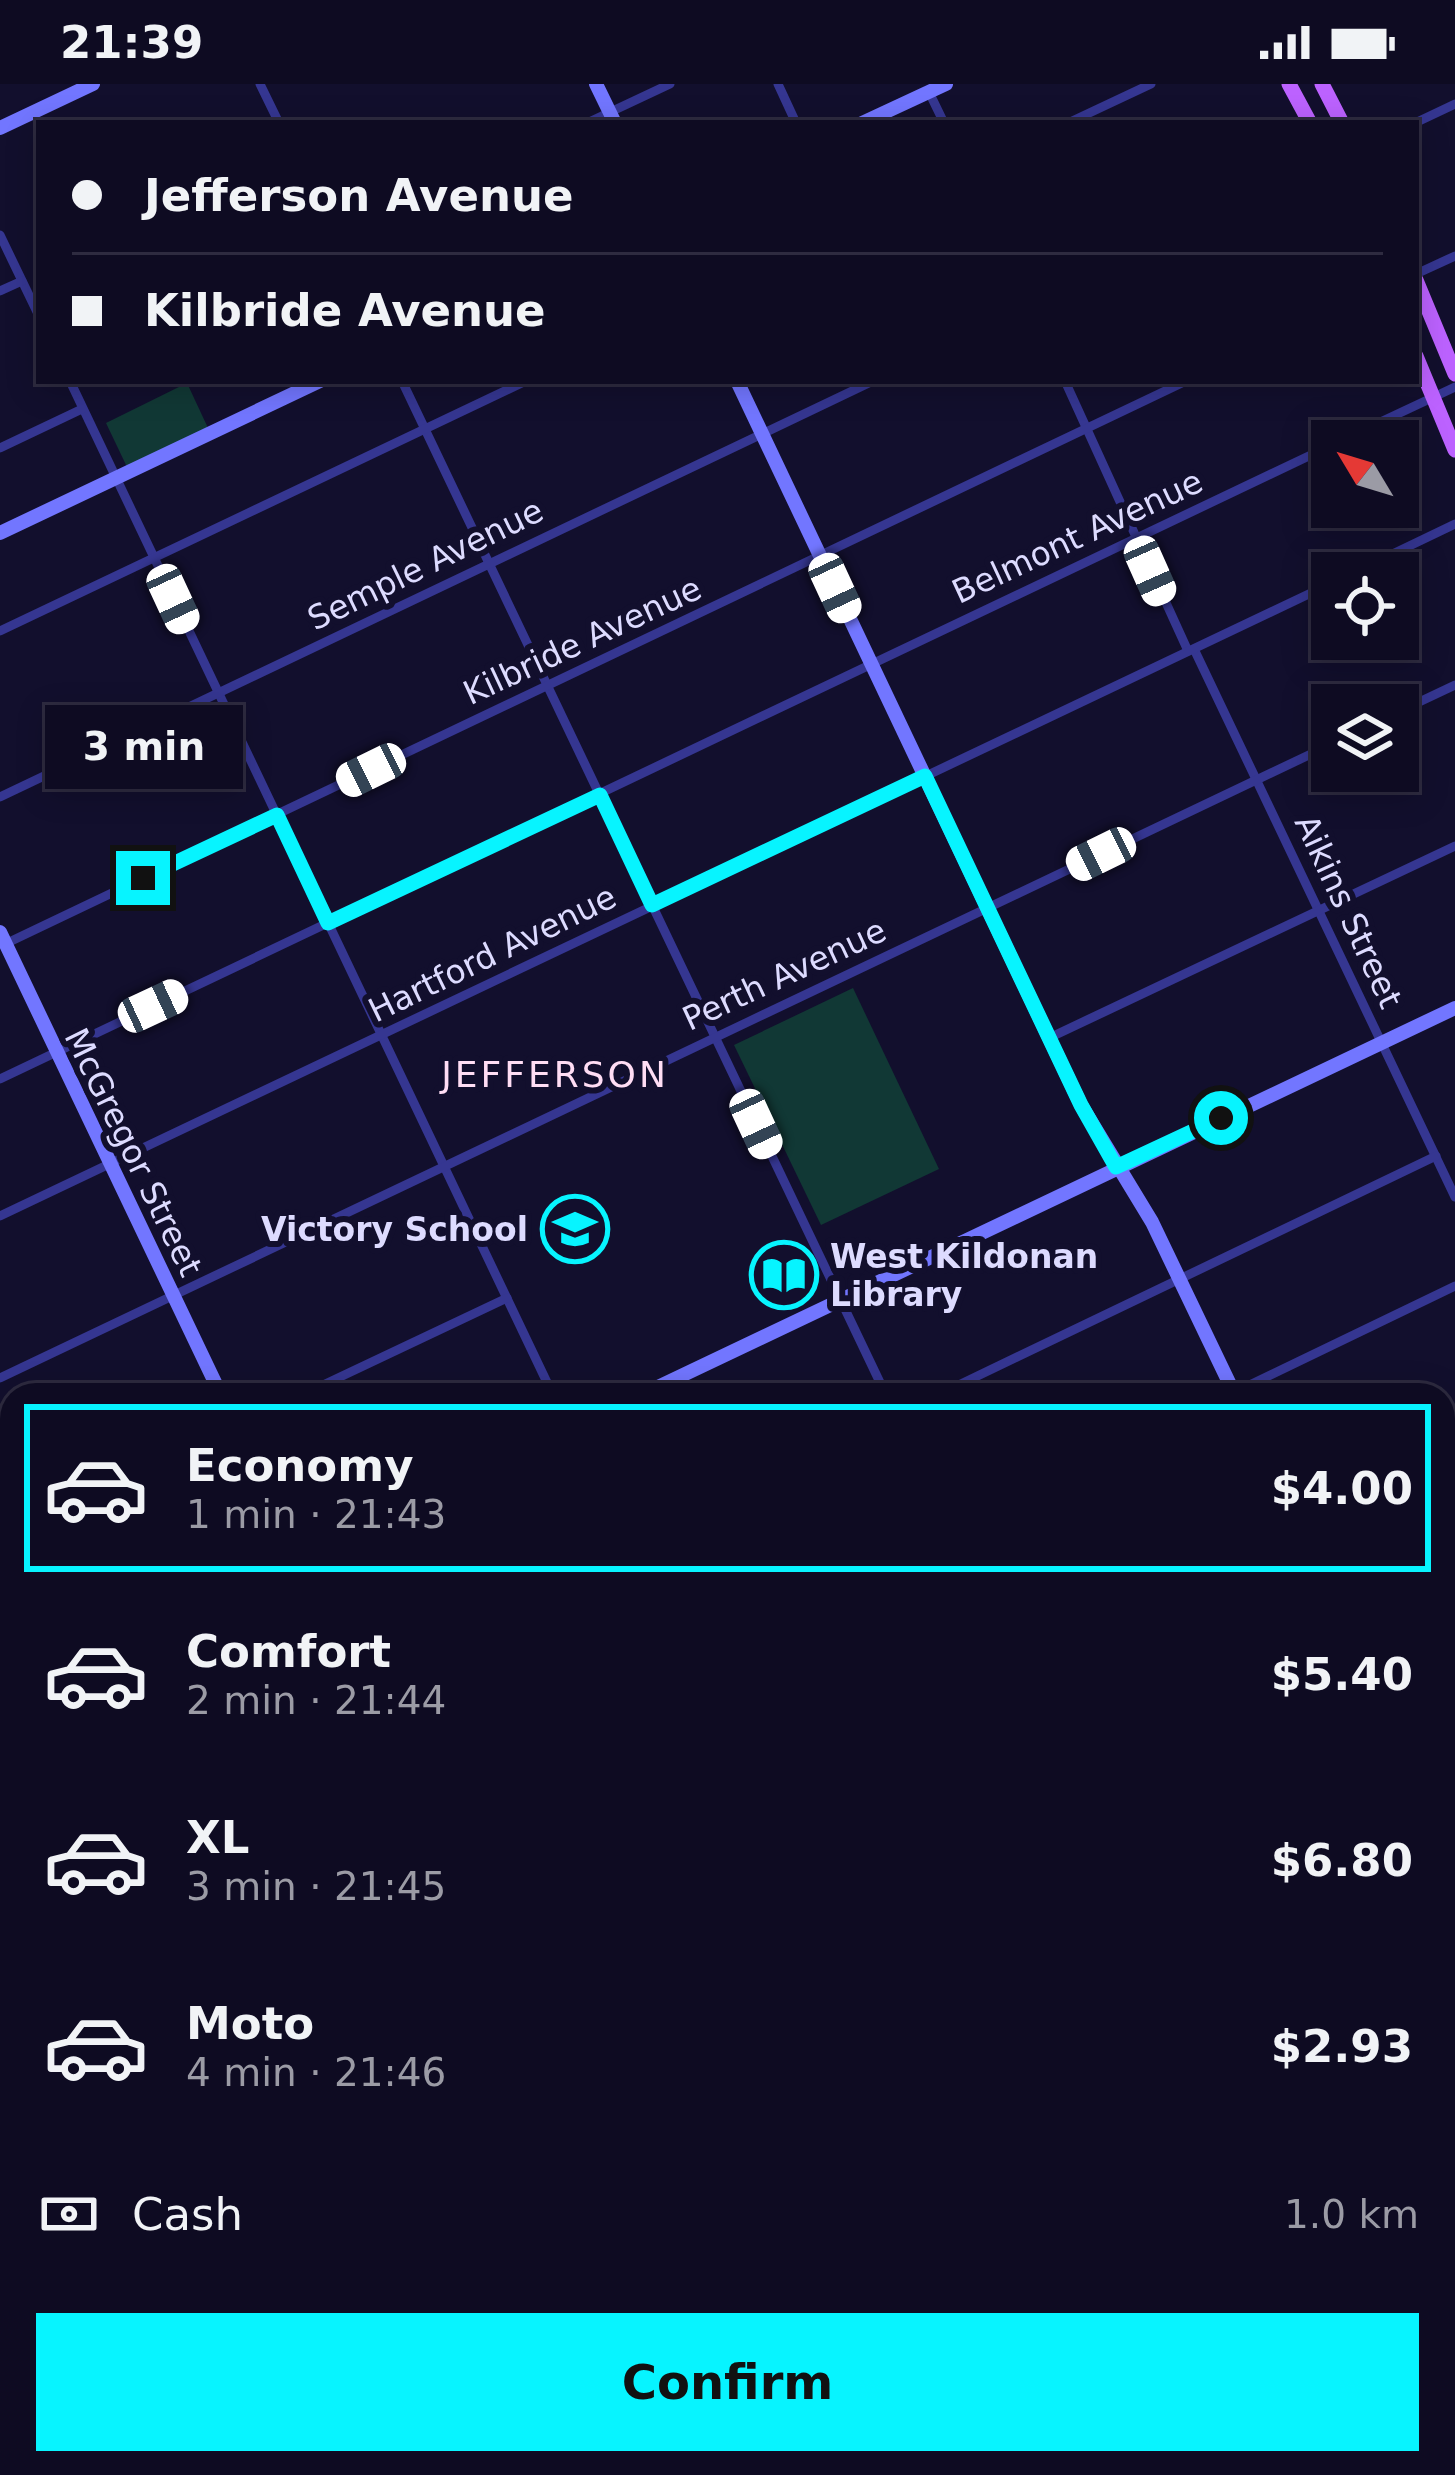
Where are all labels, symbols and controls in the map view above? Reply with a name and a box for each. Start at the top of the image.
text: 21:39 [60,16,203,69]
text: Jefferson Avenue [144,169,574,222]
text: Kilbride Avenue [144,284,546,337]
north arrow [1311,420,1419,528]
map controls [1311,420,1419,792]
street label: Belmont Avenue [946,461,1208,611]
street label: Semple Avenue [301,491,549,638]
car [1119,531,1181,611]
car [803,548,867,628]
button: locate [1311,552,1419,660]
car [141,559,205,639]
street label: Kilbride Avenue [457,568,707,713]
button: layers [1311,684,1419,792]
callout: 3 min [44,704,242,788]
text: 3 min [83,724,205,769]
car [331,738,411,802]
street label: Aikins Street [1287,808,1410,1014]
car [1061,822,1141,886]
route end [116,851,170,905]
street label: Hartford Avenue [362,877,622,1030]
street label: Perth Avenue [676,910,892,1039]
car [113,974,193,1038]
street label: McGregor Street [57,1022,210,1283]
district label: JEFFERSON [439,1054,669,1095]
car [724,1084,788,1164]
route start [1194,1091,1248,1145]
school or university icon: Victory School [540,1194,610,1264]
place label: Victory School [261,1210,528,1249]
place label: West Kildonan Library [830,1237,1098,1314]
library icon: West Kildonan Library [749,1240,819,1310]
icon: car [42,1434,150,1542]
text: Economy [186,1439,414,1492]
text: $4.00 [1271,1462,1413,1515]
text: 1 min · 21:43 [186,1492,446,1537]
icon: car [42,1620,150,1728]
text: Comfort [186,1625,391,1678]
text: $5.40 [1271,1648,1413,1701]
text: 2 min · 21:44 [186,1678,446,1723]
icon: car [42,1806,150,1914]
text: XL [186,1811,249,1864]
text: $6.80 [1271,1834,1413,1887]
text: 3 min · 21:45 [186,1864,446,1909]
icon: car [42,1992,150,2100]
text: Moto [186,1997,314,2050]
text: $2.93 [1271,2020,1413,2073]
text: 4 min · 21:46 [186,2050,446,2095]
icon: cash [36,2181,102,2247]
text: Cash [132,2188,243,2241]
text: 1.0 km [1284,2192,1419,2237]
button: Confirm [36,2313,1419,2451]

